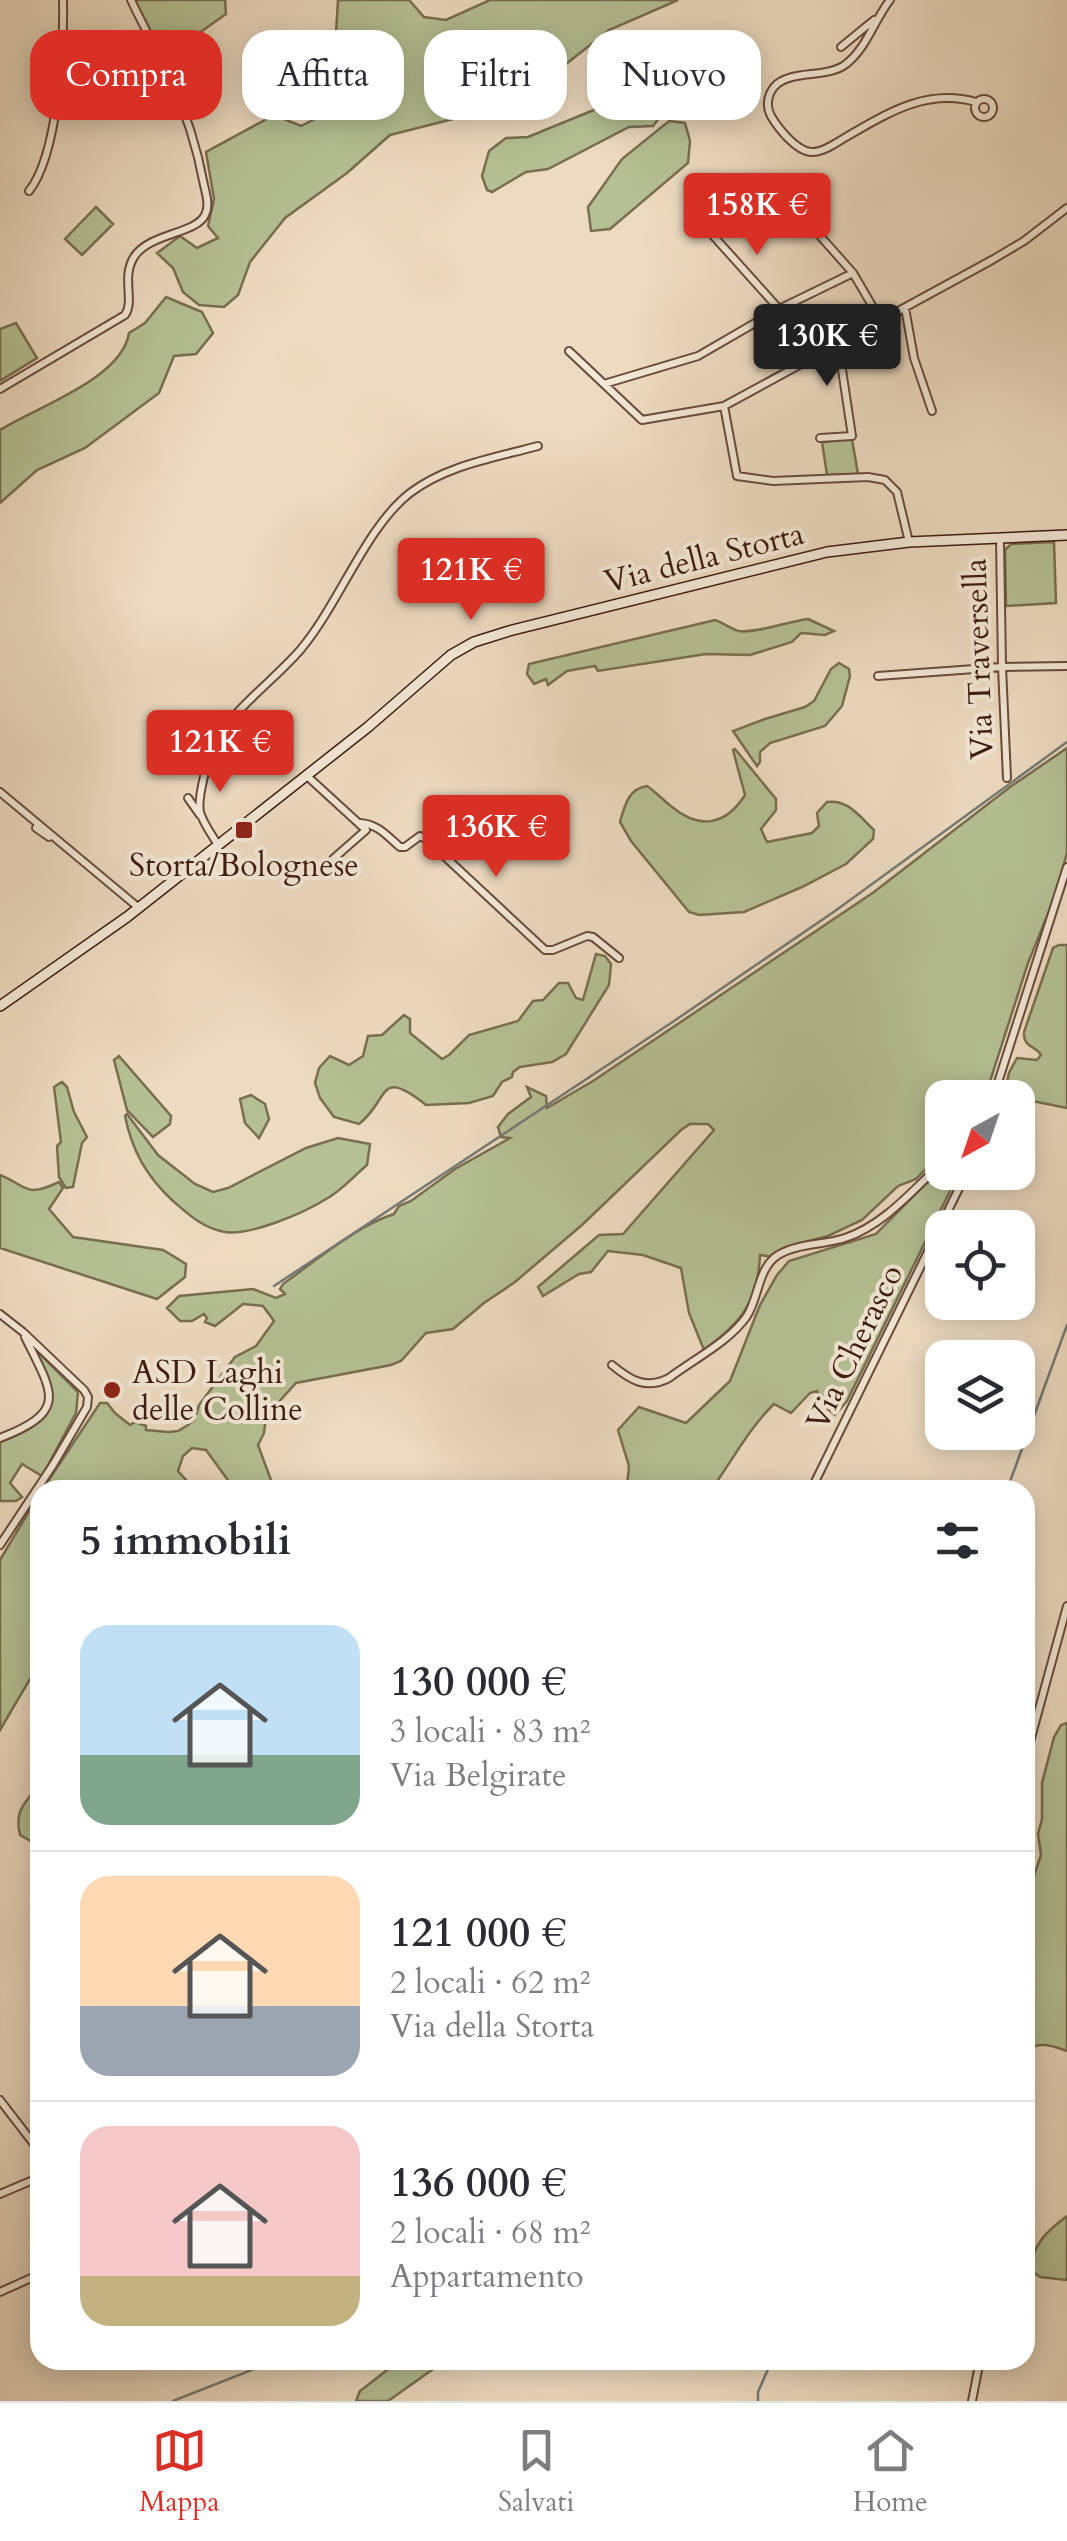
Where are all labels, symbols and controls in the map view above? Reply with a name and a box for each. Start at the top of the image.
chip: Compra [30,30,222,120]
chip: Affitta [242,30,404,120]
chip: Filtri [424,30,567,120]
chip: Nuovo [587,30,761,120]
pin: 158K € [676,173,838,258]
text: 158K € [706,183,808,227]
pin: 130K € [746,304,908,389]
text: 130K € [776,314,878,358]
street label: Via della Storta [600,512,809,604]
pin: 121K € [390,538,552,623]
text: 121K € [420,548,522,592]
street label: Via Traversella [953,557,1005,760]
pin: 121K € [139,710,301,795]
text: 121K € [169,720,271,764]
pin: 136K € [415,795,577,880]
text: 136K € [445,805,547,849]
marker: Storta/Bolognese [233,819,255,841]
place label: Storta/Bolognese [129,844,359,888]
north arrow [925,1080,1035,1190]
map controls [925,1080,1035,1450]
button: locate [925,1210,1035,1320]
street label: Via Cherasco [796,1257,914,1438]
button: layers [925,1340,1035,1450]
place label: ASD Laghi delle Colline [132,1351,303,1432]
marker: ASD Laghi delle Colline [101,1379,123,1401]
text: 5 immobili [80,1512,291,1569]
icon: filters [930,1513,985,1568]
text: 130 000 € [390,1653,567,1710]
icon: home [160,1665,280,1785]
text: 3 locali · 83 m² [390,1710,590,1754]
text: Via Belgirate [390,1754,566,1798]
text: 121 000 € [390,1904,567,1961]
icon: home [160,1916,280,2036]
text: 2 locali · 62 m² [390,1961,590,2005]
text: Via della Storta [390,2005,594,2049]
text: 136 000 € [390,2154,567,2211]
icon: home [160,2166,280,2286]
text: 2 locali · 68 m² [390,2211,590,2255]
text: Appartamento [390,2255,583,2299]
tab: Mappa [139,2423,220,2521]
tab: Salvati [498,2423,574,2521]
tab: Home [853,2423,928,2521]

